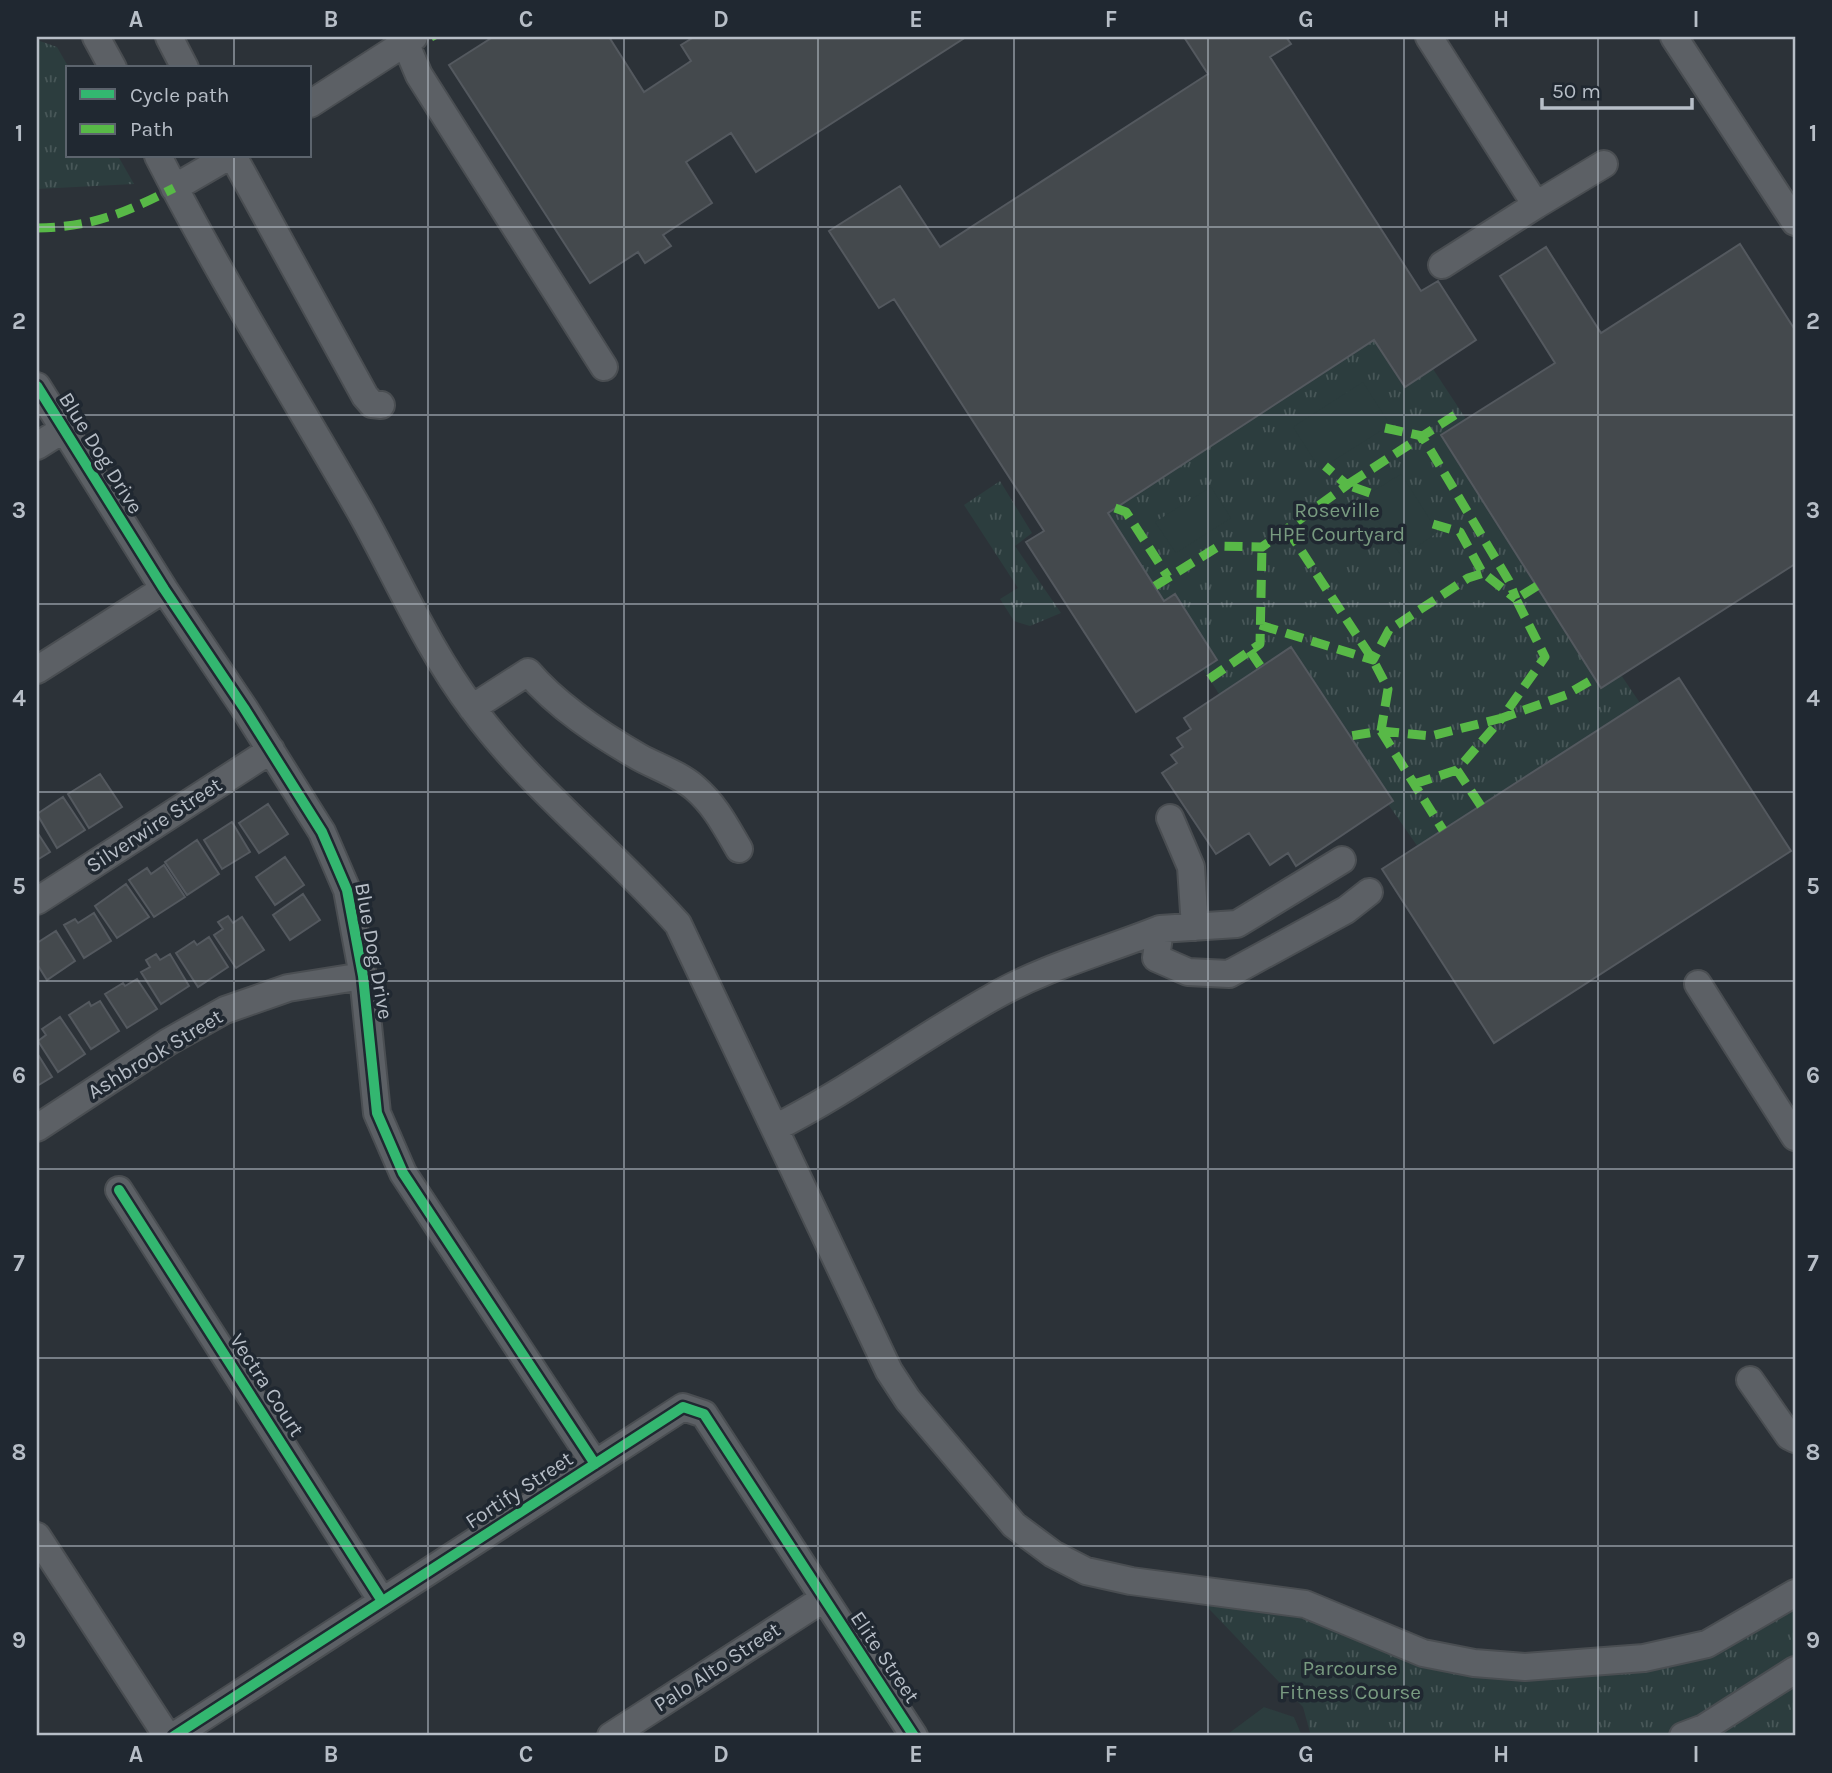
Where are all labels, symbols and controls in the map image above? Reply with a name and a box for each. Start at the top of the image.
text: A [129,6,143,33]
text: B [324,6,338,33]
text: C [519,6,533,33]
text: D [713,6,729,33]
text: E [909,6,923,33]
text: F [1105,6,1117,33]
text: G [1298,6,1314,33]
text: H [1493,6,1509,33]
text: I [1692,6,1700,33]
legend [66,66,312,158]
scale bar [1542,66,1692,110]
text: 50 m [1552,79,1601,103]
text: Cycle path [130,83,230,107]
text: Path [130,117,174,141]
text: 1 [15,120,23,147]
text: 1 [1809,120,1817,147]
text: 2 [12,308,26,335]
text: 2 [1806,308,1820,335]
street label: Blue Dog Drive [54,388,148,518]
text: 3 [12,497,26,524]
text: 3 [1806,497,1820,524]
park label: Roseville HPE Courtyard [1269,498,1405,546]
text: 4 [12,685,26,712]
text: 4 [1806,685,1820,712]
street label: Silverwire Street [82,772,226,878]
text: 5 [12,873,26,900]
text: 5 [1806,873,1820,900]
street label: Blue Dog Drive [350,881,398,1021]
street label: Ashbrook Street [83,1004,227,1104]
text: 6 [12,1062,26,1089]
text: 6 [1806,1062,1820,1089]
text: 7 [13,1250,25,1277]
text: 7 [1807,1250,1819,1277]
street label: Vectra Court [225,1329,309,1441]
text: 8 [12,1439,26,1466]
text: 8 [1806,1439,1820,1466]
street label: Fortify Street [461,1446,577,1534]
street label: Elite Street [846,1607,924,1707]
street label: Palo Alto Street [649,1617,785,1717]
text: 9 [12,1627,26,1654]
text: 9 [1806,1627,1820,1654]
park label: Parcourse Fitness Course [1279,1656,1421,1704]
text: A [129,1741,143,1768]
text: B [324,1741,338,1768]
text: C [519,1741,533,1768]
text: D [713,1741,729,1768]
text: E [909,1741,923,1768]
text: F [1105,1741,1117,1768]
text: G [1298,1741,1314,1768]
text: H [1493,1741,1509,1768]
text: I [1692,1741,1700,1768]

